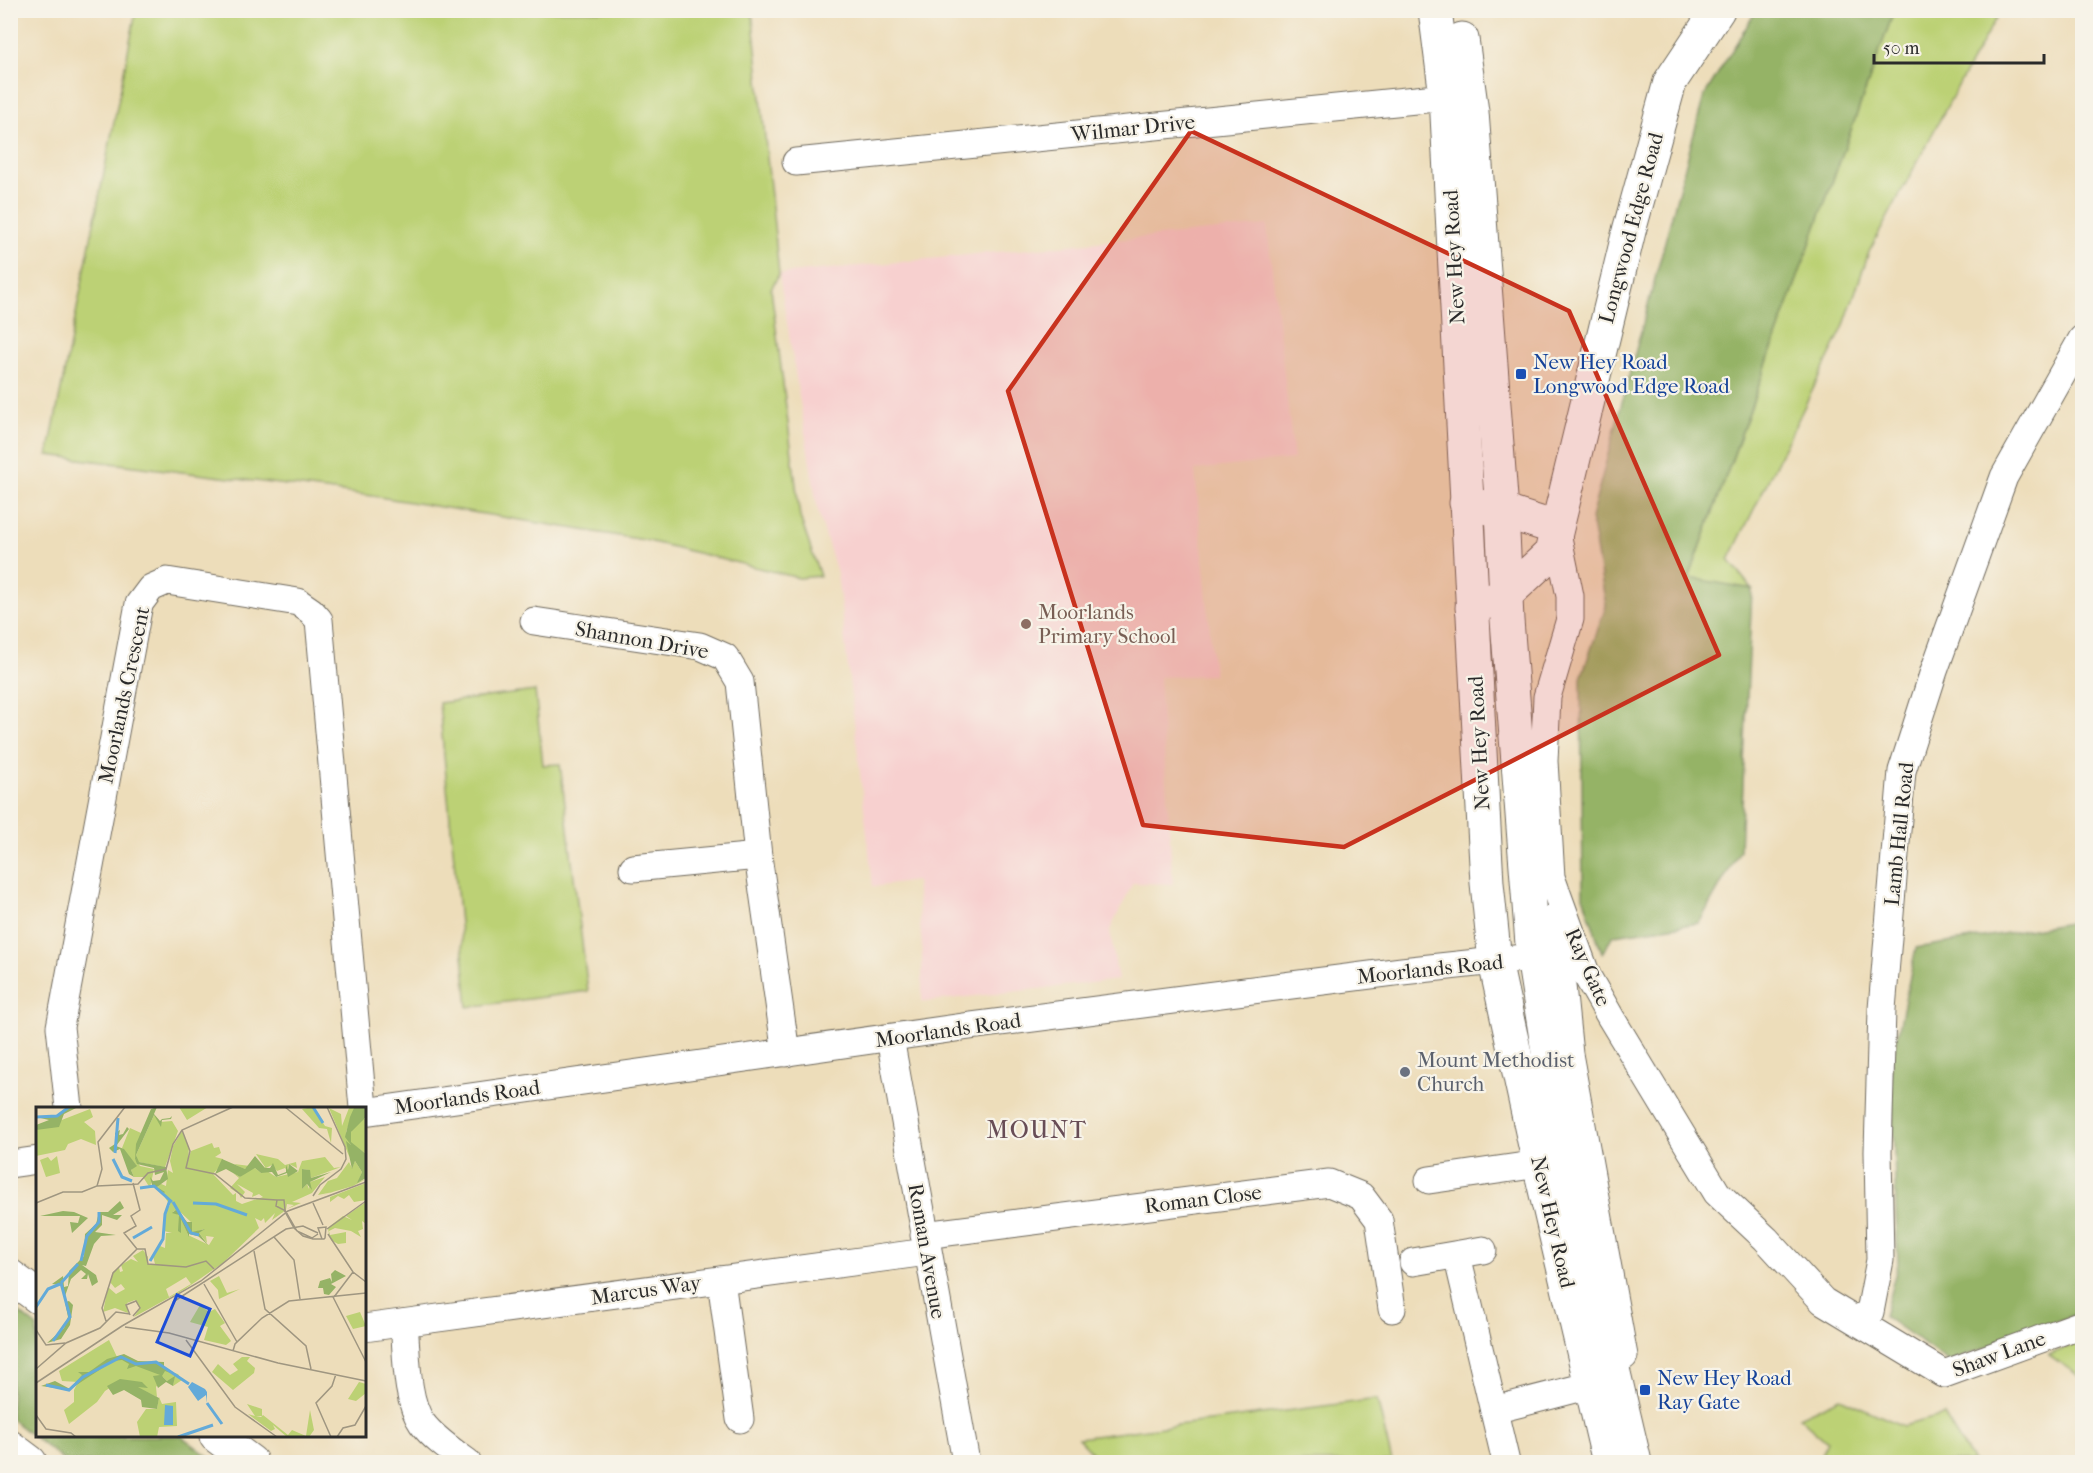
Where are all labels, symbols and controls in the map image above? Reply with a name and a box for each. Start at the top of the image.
scale bar [1874,27,2044,65]
text: 50 m [1883,38,1920,59]
street label: Wilmar Drive [1069,110,1196,147]
street label: Longwood Edge Road [1594,129,1668,326]
street label: New Hey Road [1438,189,1470,325]
place label: New Hey Road Longwood Edge Road [1533,350,1730,398]
marker: New Hey Road Longwood Edge Road [1514,367,1528,381]
place label: Moorlands Primary School [1038,600,1176,648]
street label: Moorlands Crescent [94,604,155,786]
street label: Shannon Drive [573,616,711,664]
marker: Moorlands Primary School [1019,617,1033,631]
street label: New Hey Road [1463,675,1495,811]
street label: Lamb Hall Road [1880,760,1919,907]
street label: Ray Gate [1560,924,1616,1010]
street label: Moorlands Road [1356,949,1505,989]
street label: Moorlands Road [874,1008,1023,1052]
place label: Mount Methodist Church [1417,1048,1575,1096]
marker: Mount Methodist Church [1398,1065,1412,1079]
street label: Moorlands Road [393,1075,542,1119]
inset map [36,1107,366,1437]
district label: MOUNT [987,1116,1087,1144]
street label: New Hey Road [1526,1154,1580,1291]
street label: Roman Close [1143,1180,1263,1218]
street label: Roman Avenue [903,1181,951,1321]
street label: Marcus Way [589,1270,703,1310]
street label: Shaw Lane [1949,1326,2049,1382]
place label: New Hey Road Ray Gate [1657,1366,1792,1414]
marker: New Hey Road Ray Gate [1638,1383,1652,1397]

